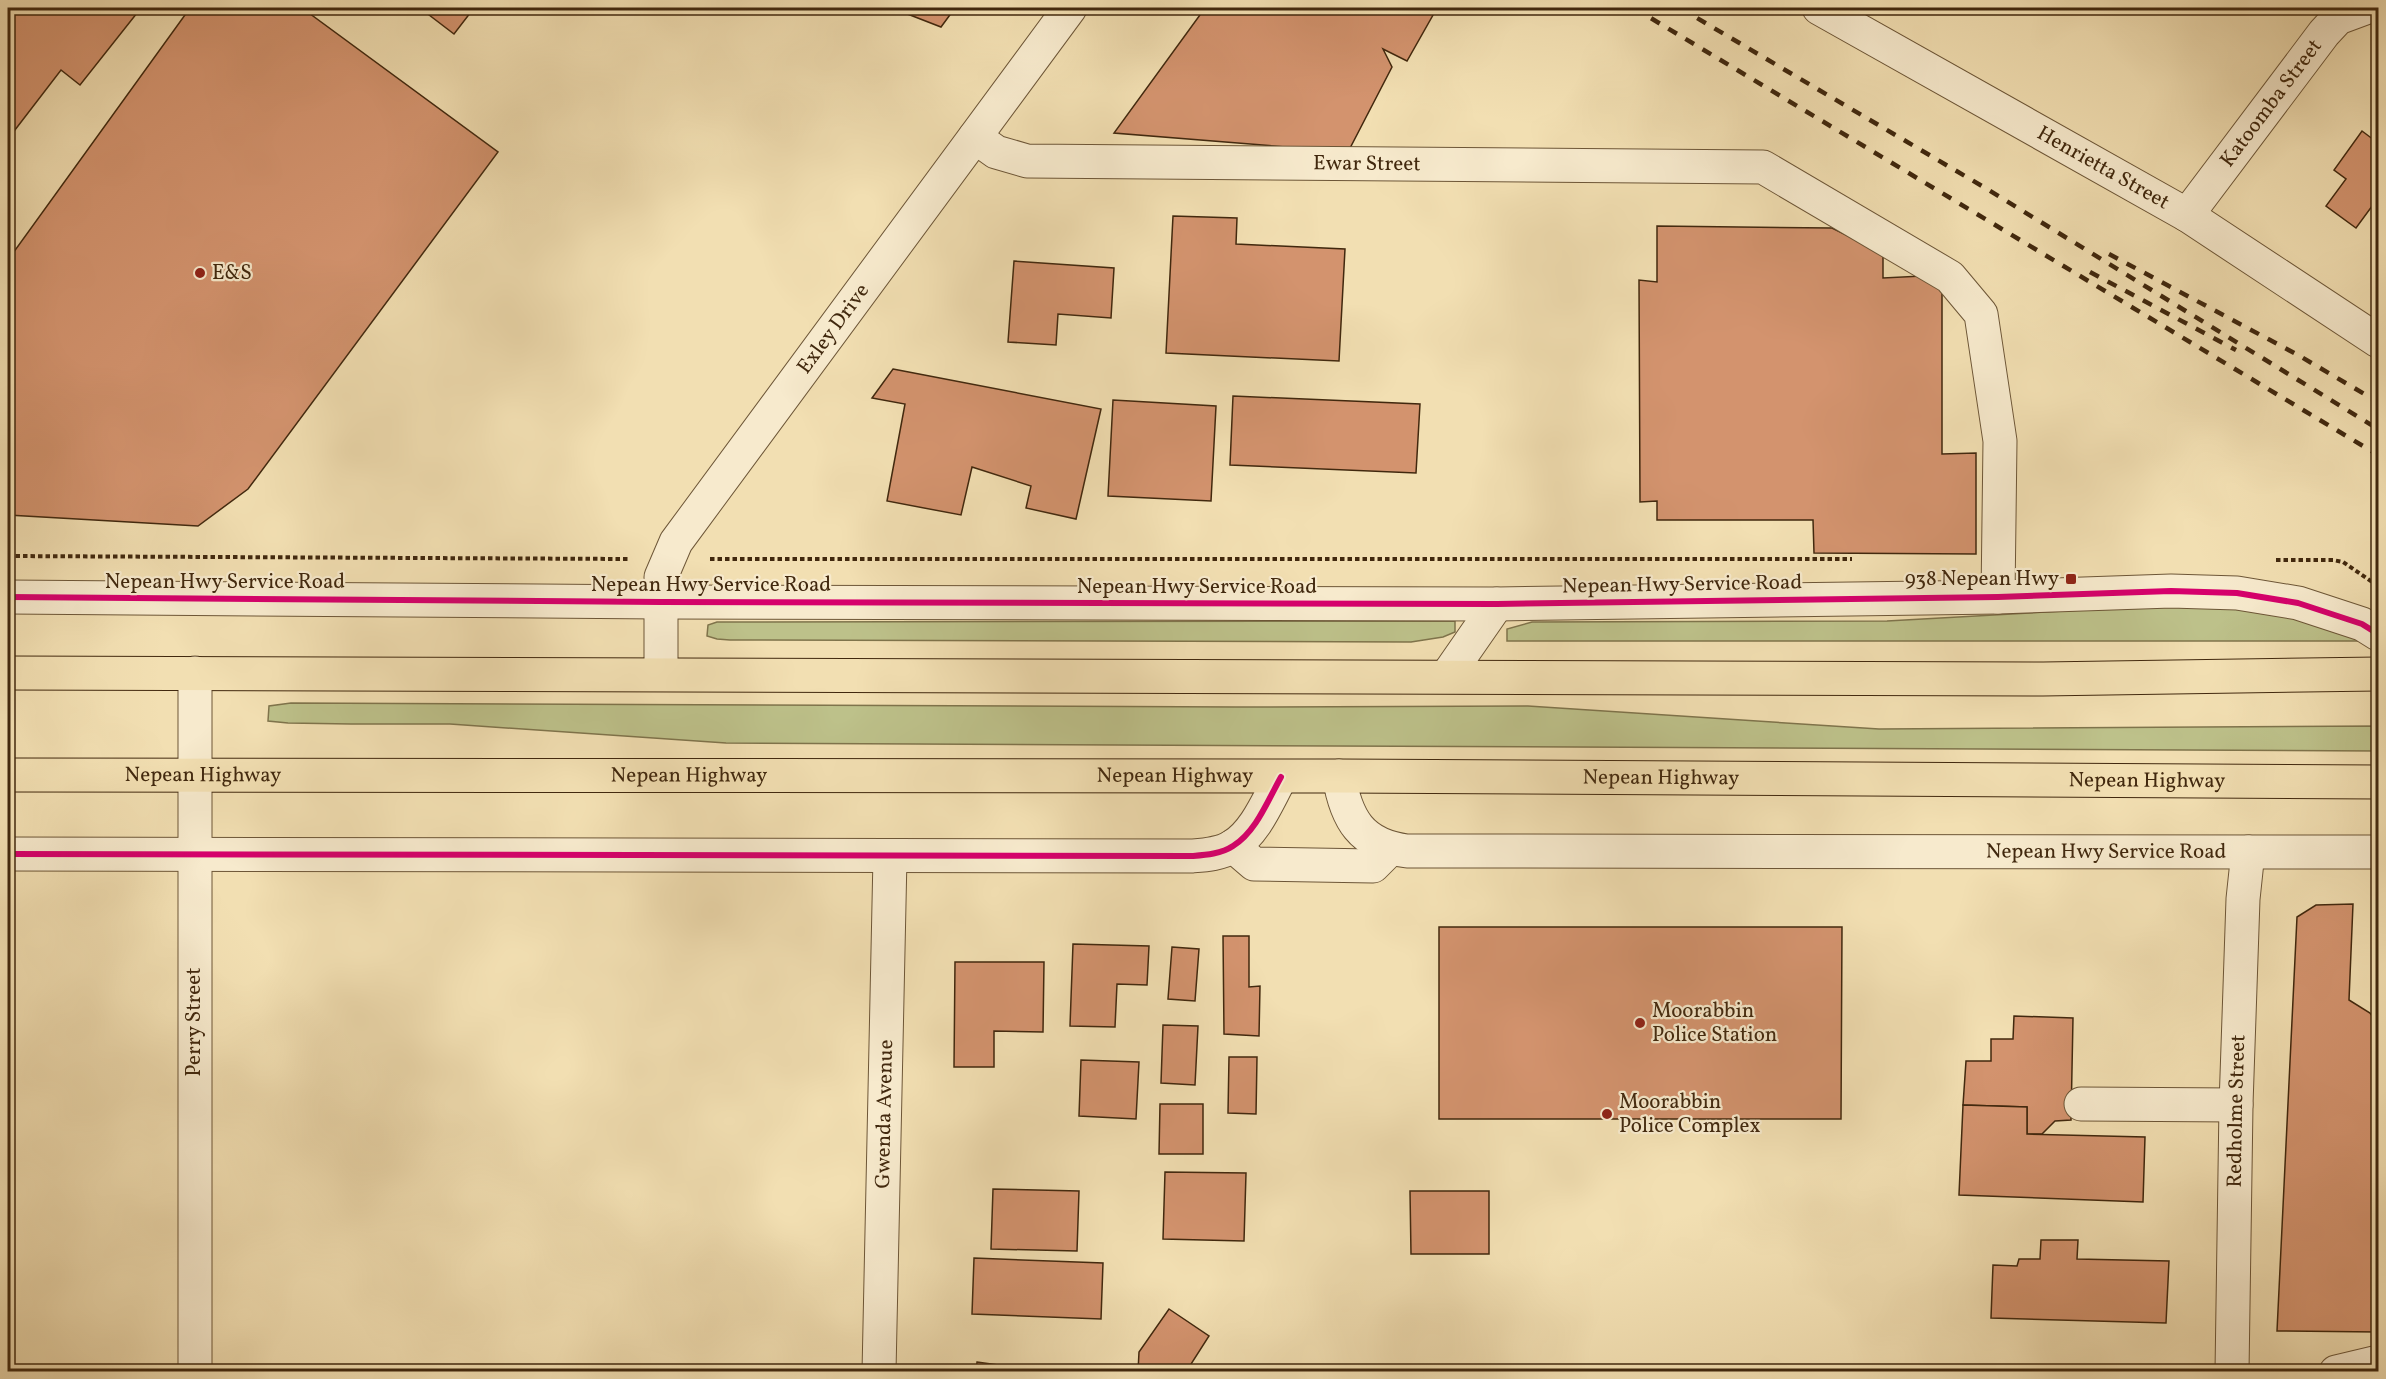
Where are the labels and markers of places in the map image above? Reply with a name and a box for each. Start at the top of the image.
place label: E&S [212,259,252,288]
marker: E&S [193,266,207,280]
place label: 938 Nepean Hwy [1905,565,2060,594]
marker: 938 Nepean Hwy [2064,572,2078,586]
place label: Moorabbin Police Station [1652,997,1777,1050]
marker: Moorabbin Police Station [1633,1016,1647,1030]
place label: Moorabbin Police Complex [1619,1088,1760,1141]
marker: Moorabbin Police Complex [1600,1107,1614,1121]

